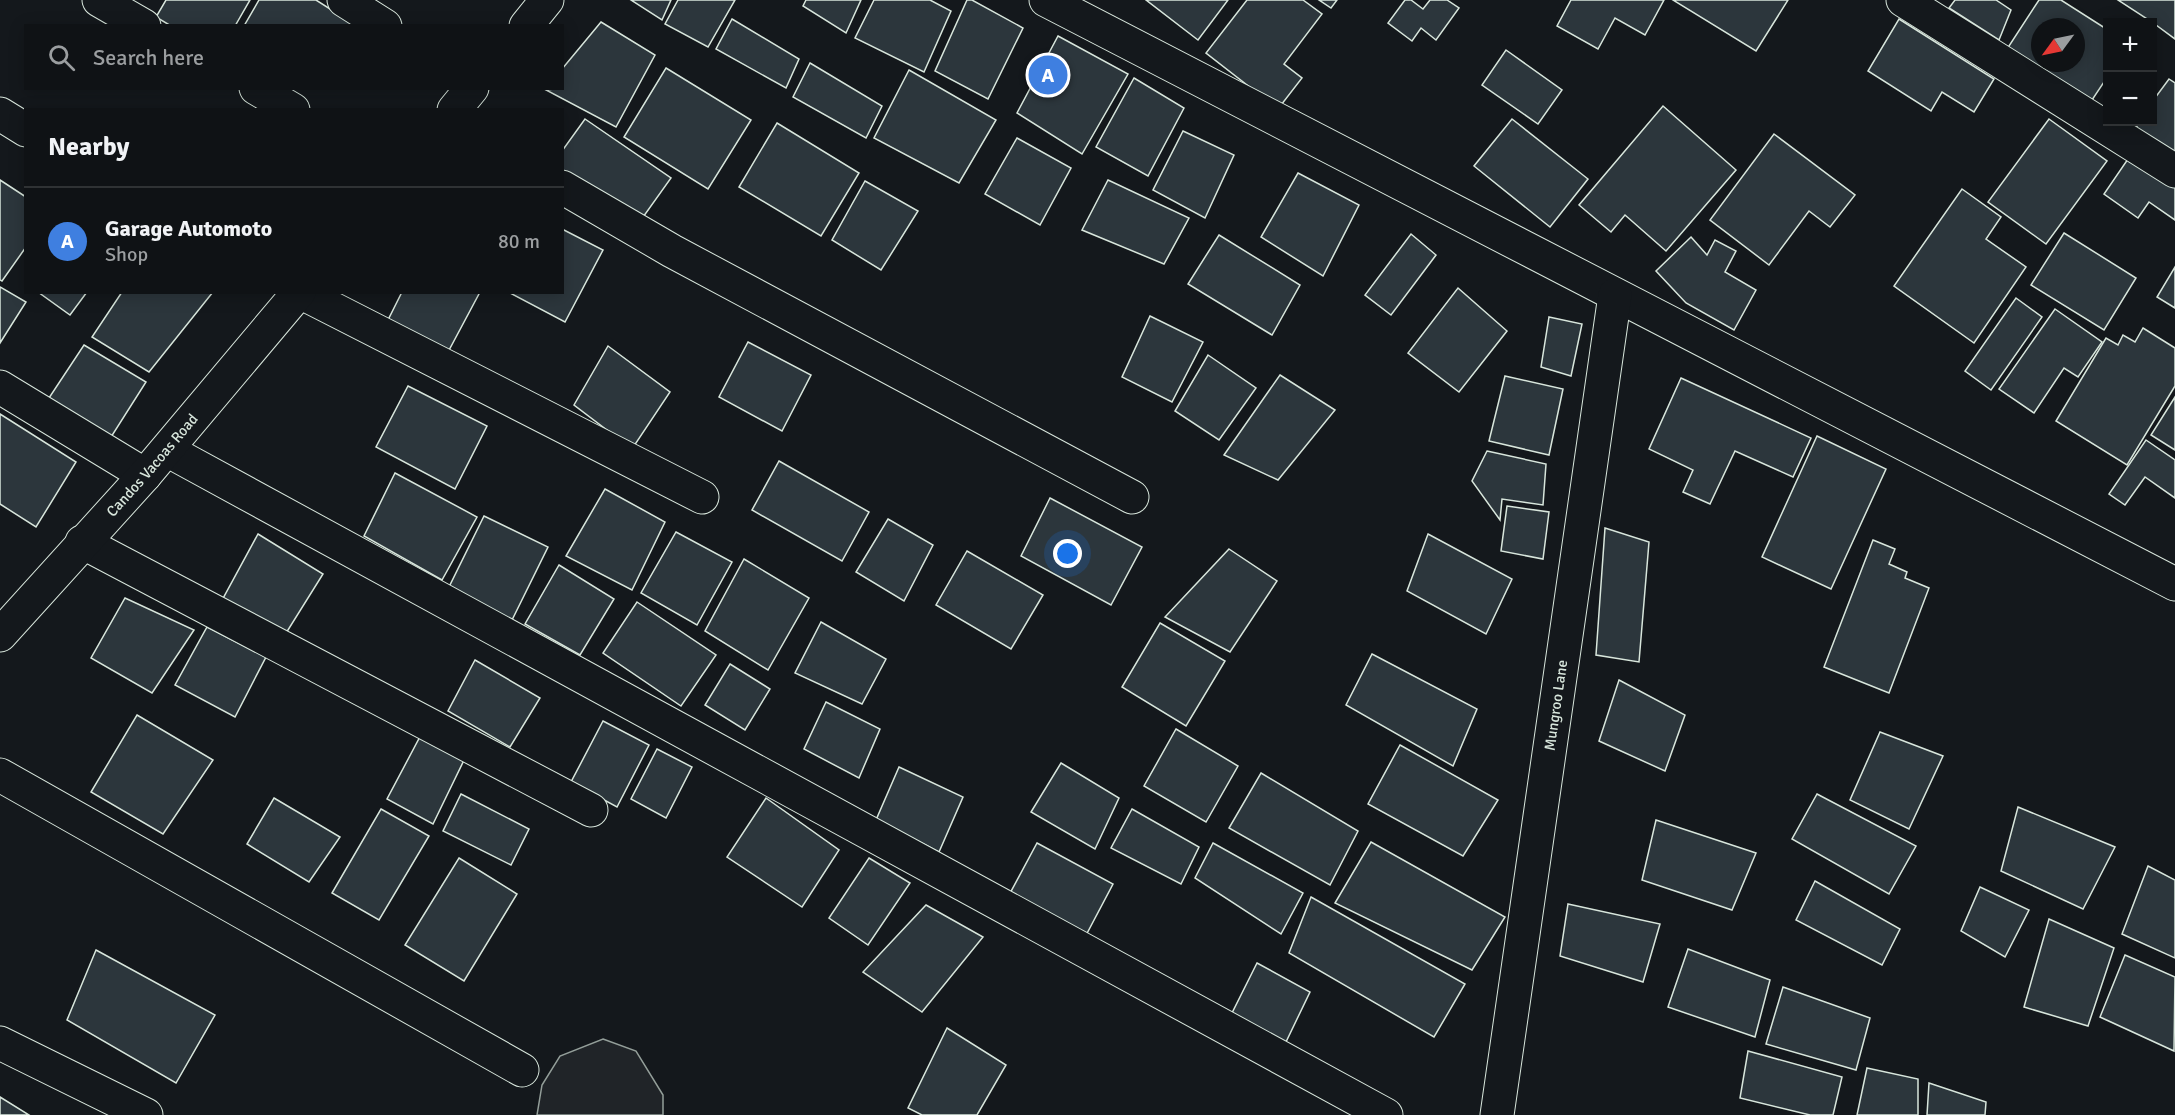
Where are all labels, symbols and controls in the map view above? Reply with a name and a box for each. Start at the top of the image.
north arrow [2031,18,2085,72]
map controls [2103,18,2157,126]
button: + [2103,18,2157,72]
search box [24,24,564,90]
icon: search [45,41,78,74]
text: Search here [93,44,204,71]
pin: A [1028,52,1068,98]
button: − [2103,72,2157,126]
text: Nearby [48,131,129,163]
text: Garage Automoto [105,215,272,242]
text: A [61,229,74,254]
text: 80 m [498,229,540,254]
text: Shop [105,242,148,267]
street label: Candos Vacoas Road [103,410,202,520]
your location [1053,539,1082,568]
street label: Mungroo Lane [1541,659,1571,752]

